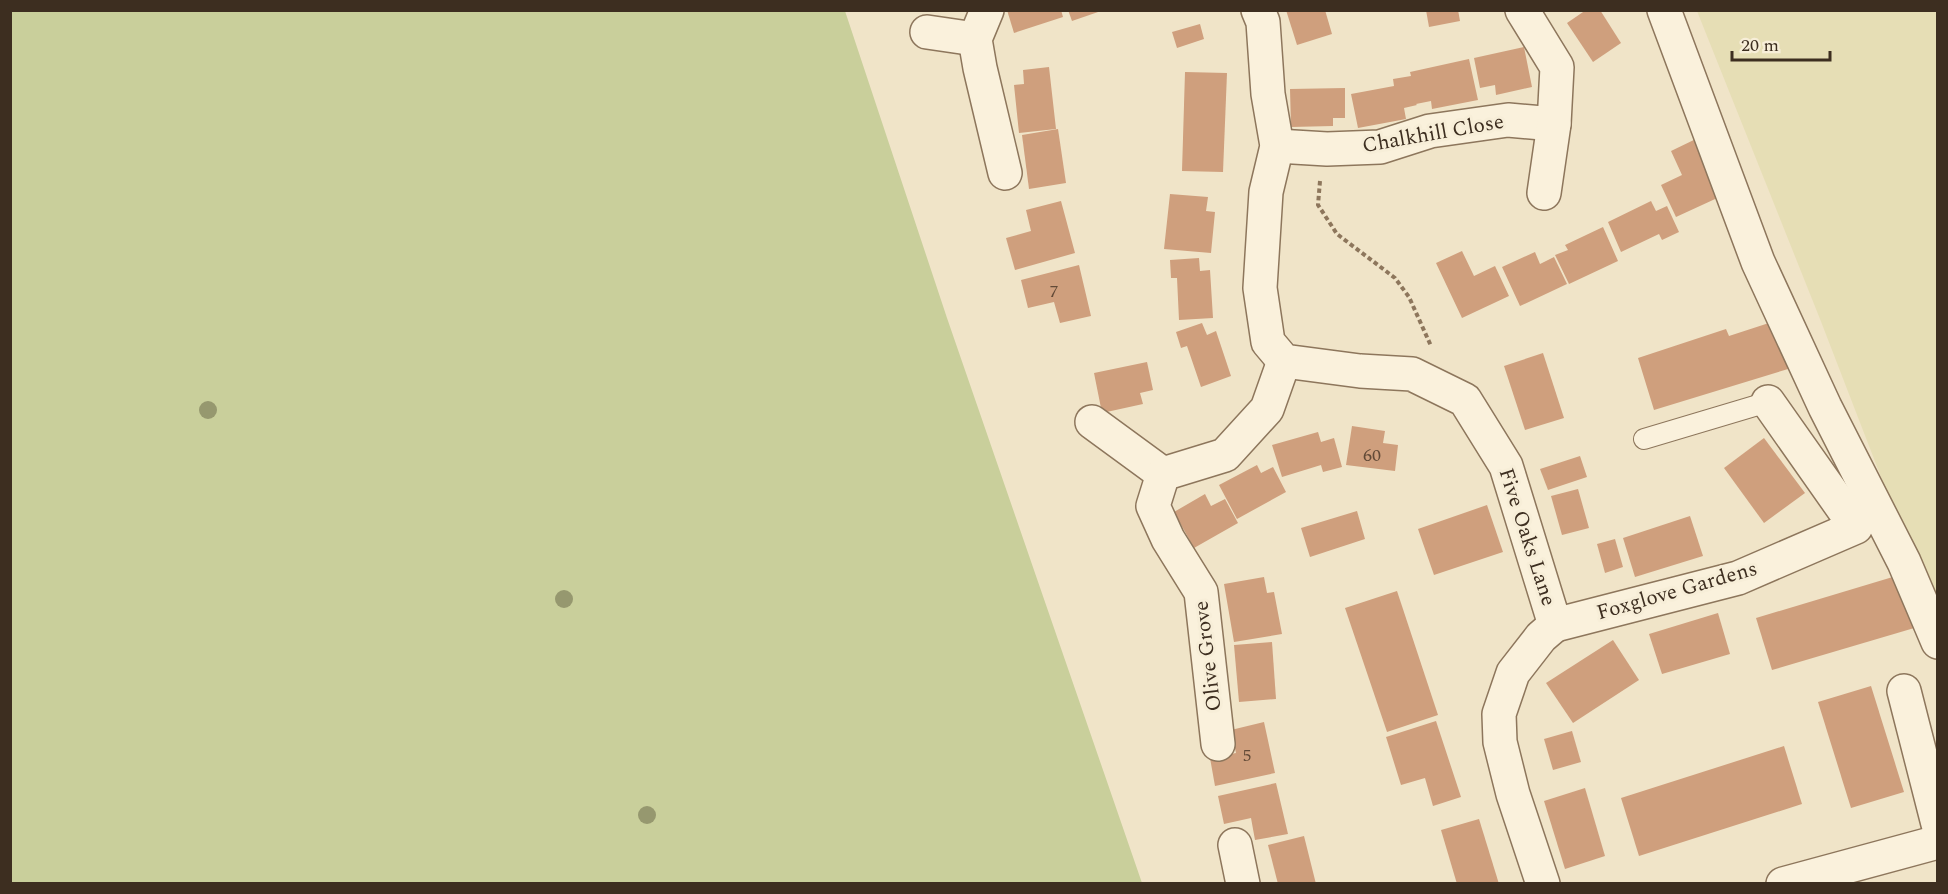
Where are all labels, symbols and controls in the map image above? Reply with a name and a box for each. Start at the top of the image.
scale bar [1732,24,1830,62]
text: 20 m [1741,32,1779,59]
street label: Chalkhill Close [1360,106,1506,162]
house number: 7 [1050,278,1059,305]
house number: 60 [1363,442,1381,469]
street label: Five Oaks Lane [1490,464,1564,610]
street label: Foxglove Gardens [1593,553,1761,629]
street label: Olive Grove [1185,599,1231,713]
house number: 5 [1243,742,1252,769]

